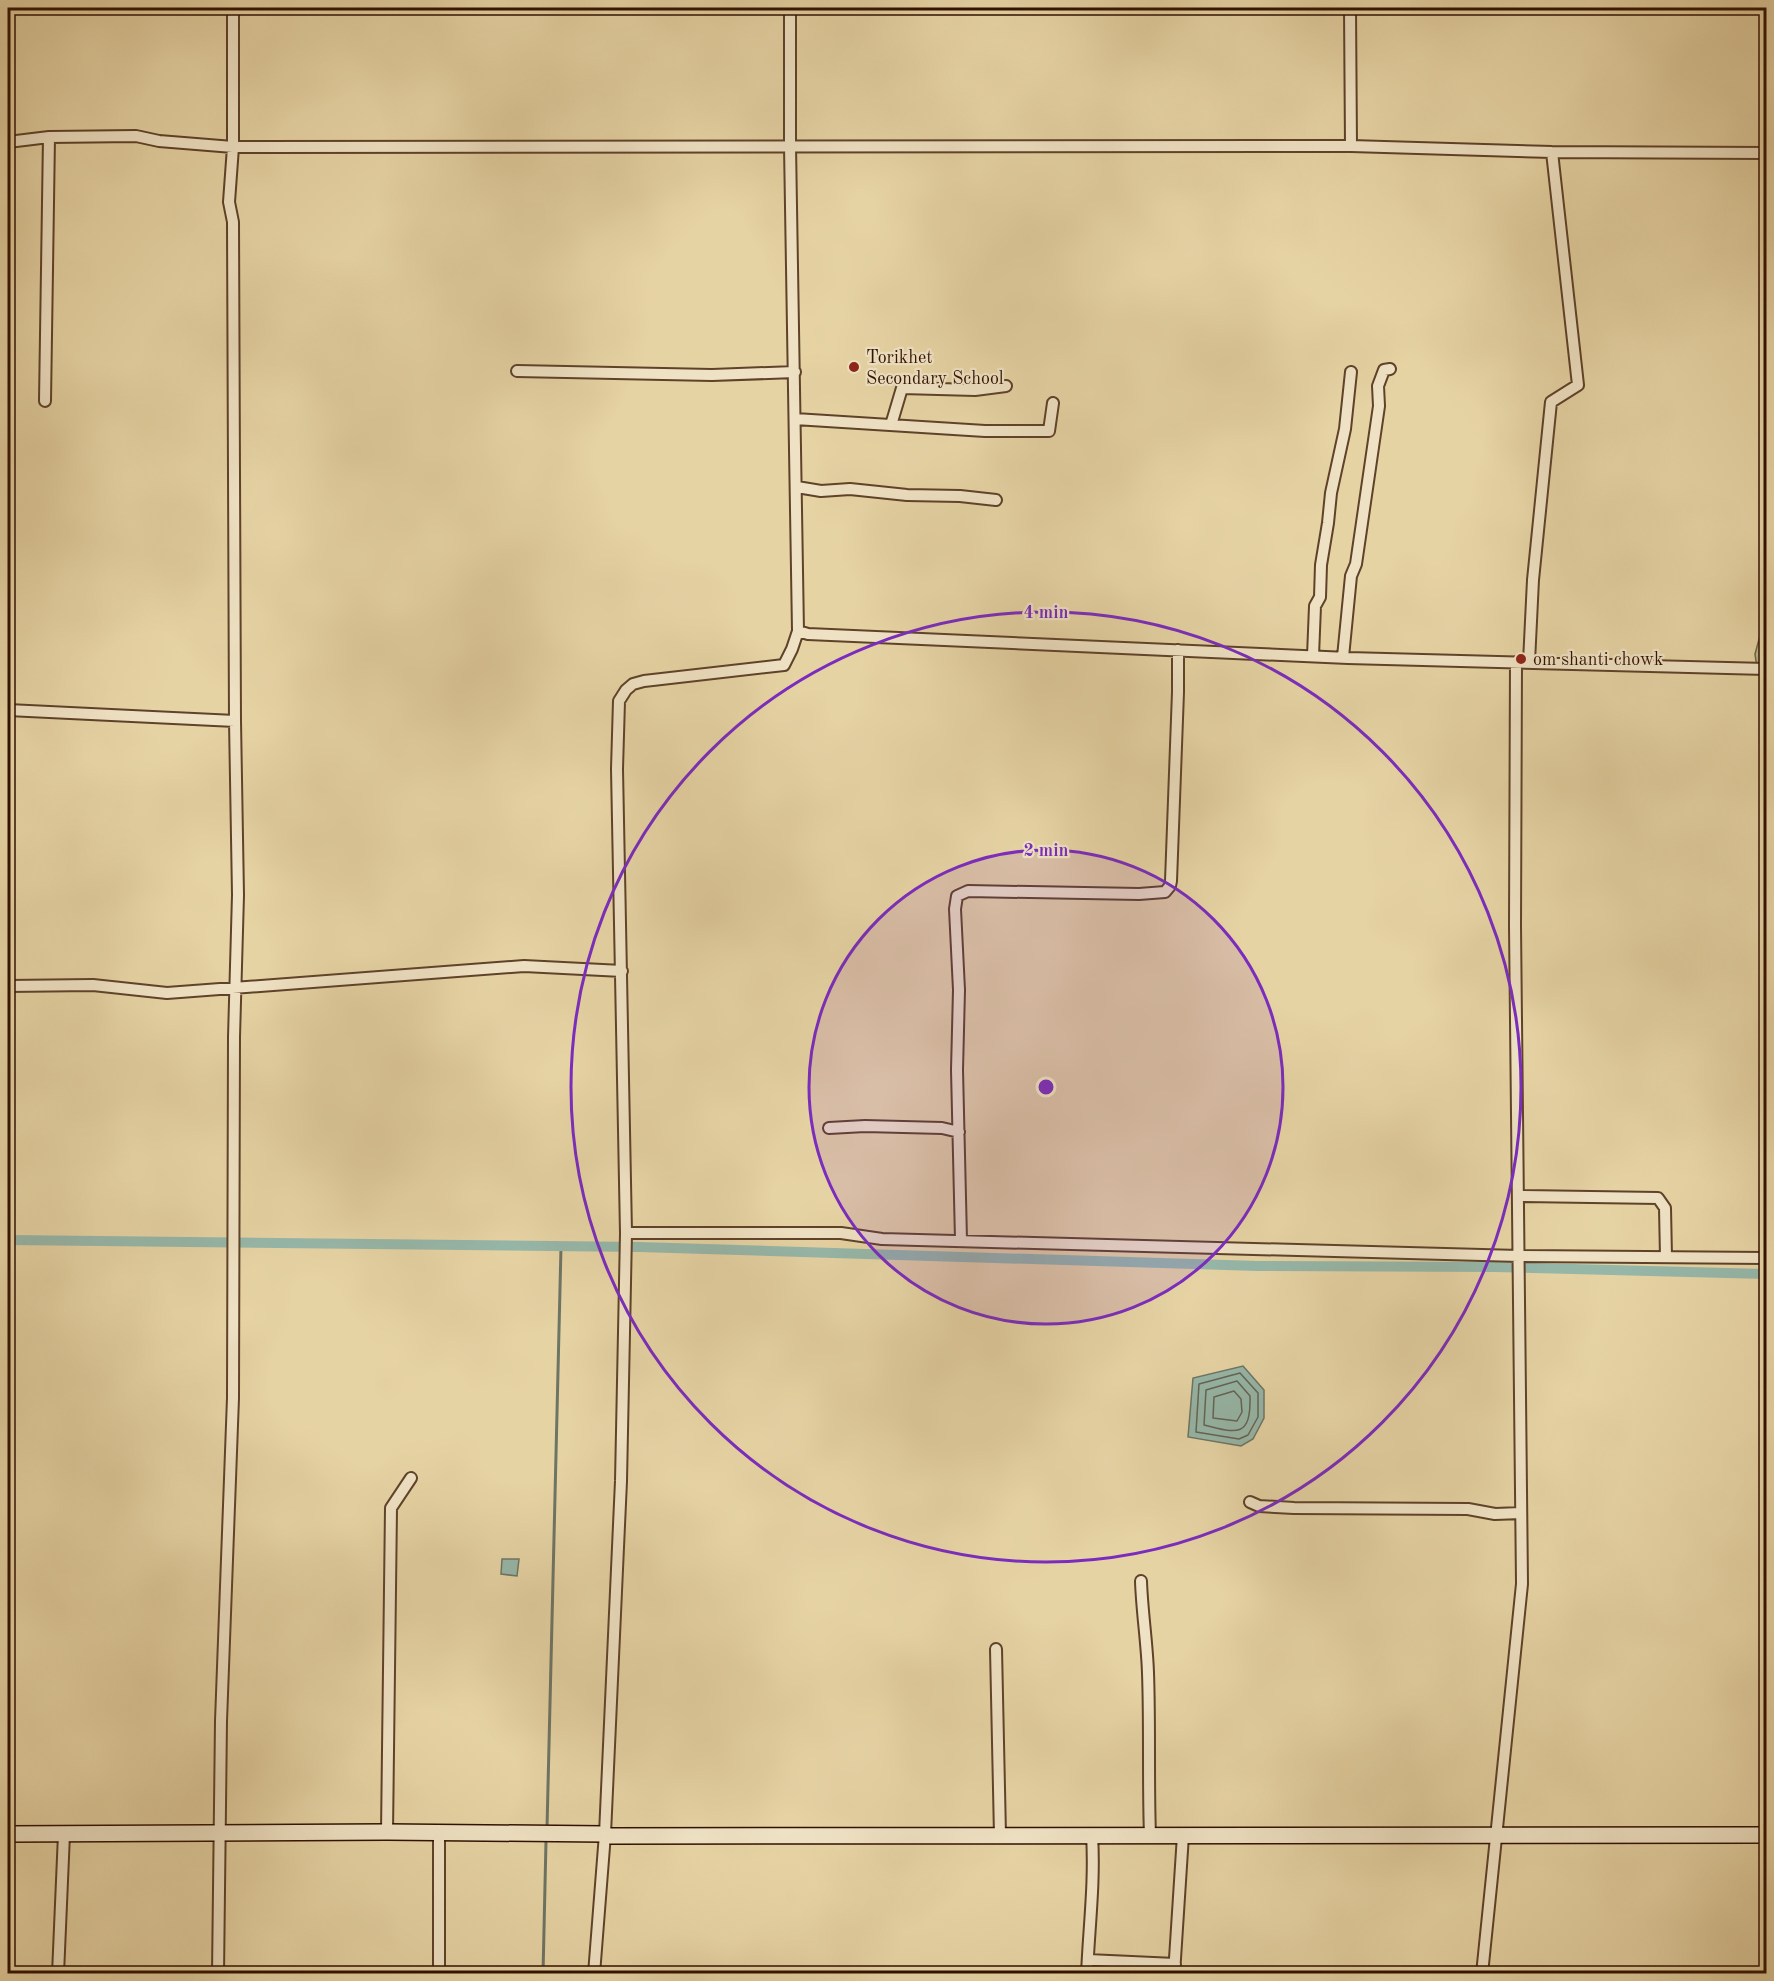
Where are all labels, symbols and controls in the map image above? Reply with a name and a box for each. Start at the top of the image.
place label: Torikhet Secondary School [866,349,1004,388]
marker: Torikhet Secondary School [847,360,861,374]
text: 4 min [1023,604,1069,622]
place label: om shanti chowk [1533,651,1663,669]
marker: om shanti chowk [1514,652,1528,666]
text: 2 min [1023,842,1069,860]
centre of rings [1036,1077,1056,1097]

